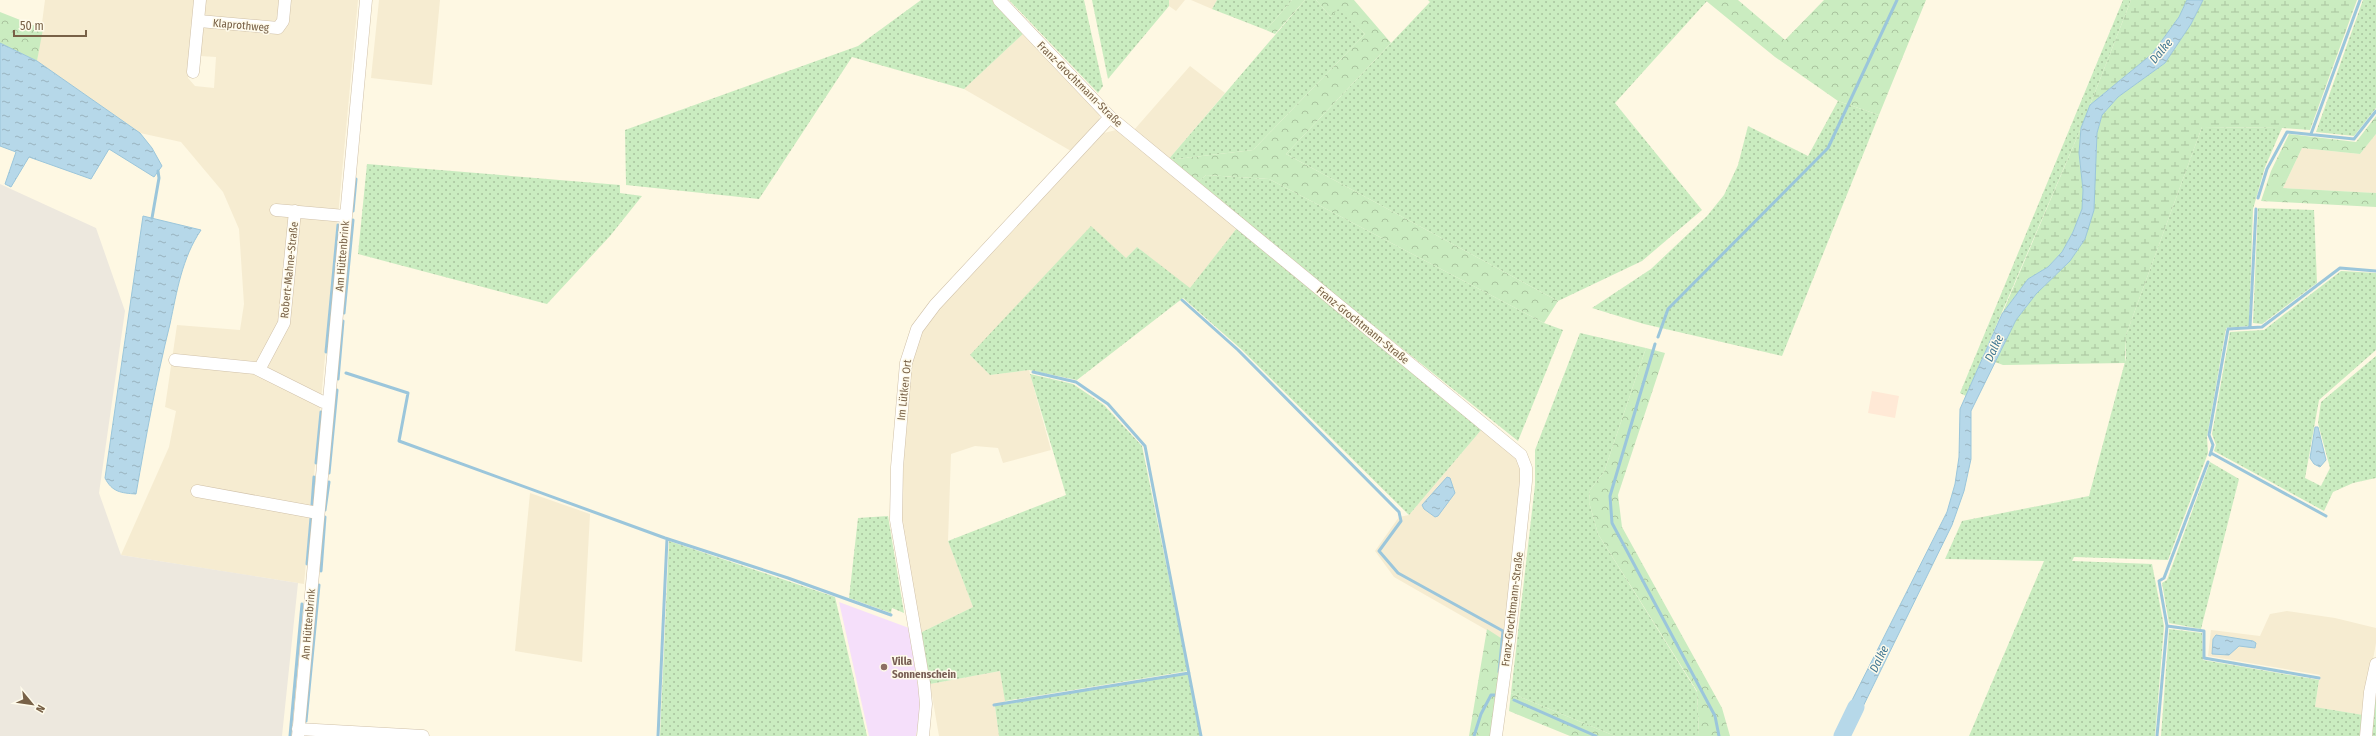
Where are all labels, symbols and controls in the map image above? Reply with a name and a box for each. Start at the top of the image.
scale bar [14,12,86,38]
street label: Klaprothweg [212,17,270,35]
text: 50 m [20,19,44,33]
water label: Dalke [2147,36,2176,66]
street label: Franz-Grochtmann-Straße [1034,39,1125,130]
street label: Am Hüttenbrink [333,219,352,292]
street label: Robert-Mahne-Straße [278,221,301,319]
street label: Franz-Grochtmann-Straße [1314,284,1412,367]
water label: Dalke [1982,332,2006,364]
street label: Im Lütken Ort [895,359,914,421]
street label: Franz-Grochtmann-Straße [1499,551,1526,667]
street label: Am Hüttenbrink [299,587,318,660]
water label: Dalke [1867,643,1892,675]
place label: Villa Sonnenschein [891,655,956,681]
marker: Villa Sonnenschein [879,662,889,672]
north arrow [12,684,52,724]
text: N [33,703,48,715]

